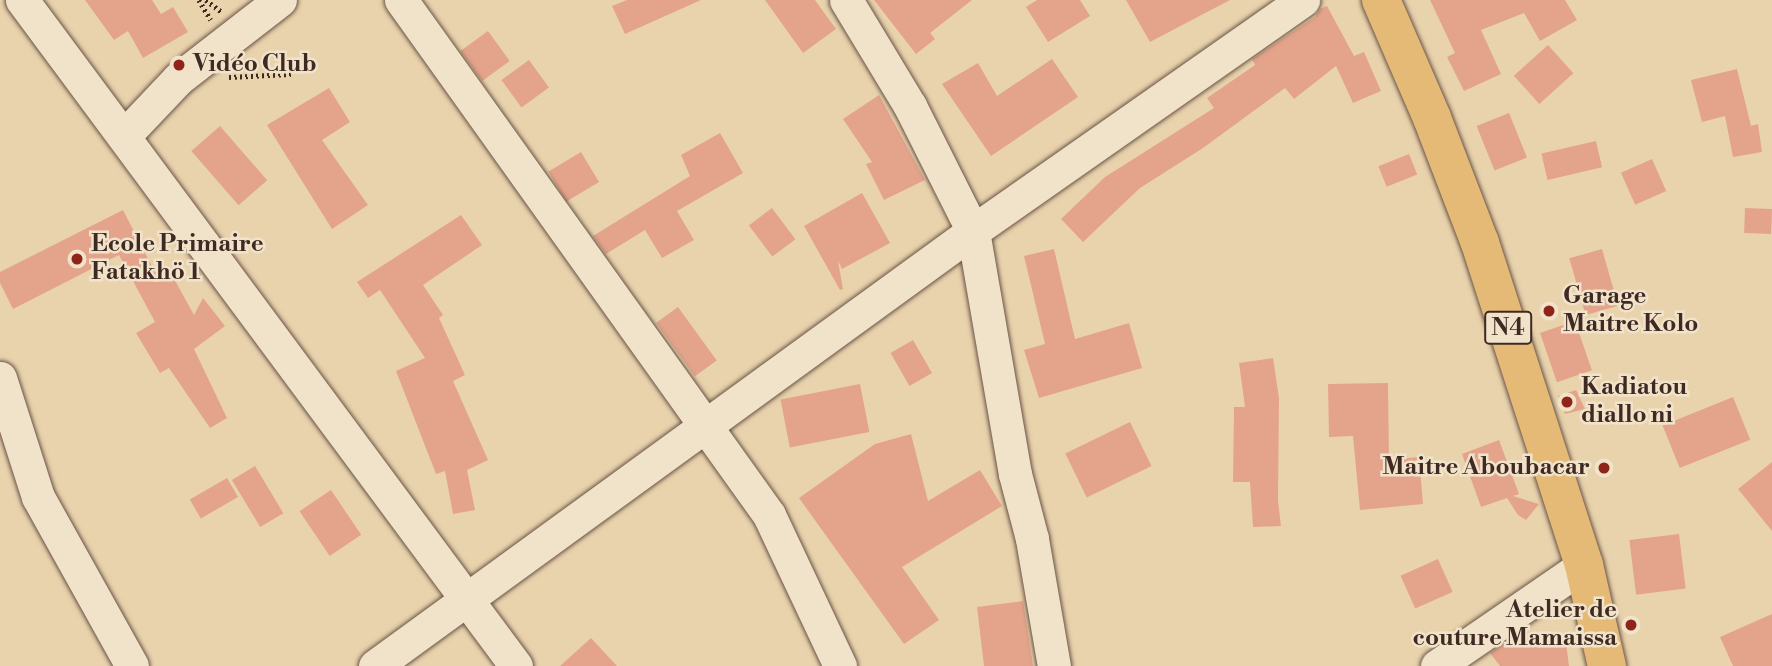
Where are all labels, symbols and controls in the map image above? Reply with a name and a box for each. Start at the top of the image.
place label: Vidéo Club [193,51,317,79]
marker: Vidéo Club [171,57,187,73]
place label: Ecole Primaire Fatakhö 1 [91,231,264,287]
marker: Ecole Primaire Fatakhö 1 [69,251,85,267]
place label: Garage Maitre Kolo [1563,283,1698,339]
marker: Garage Maitre Kolo [1541,303,1557,319]
road number: N4 [1484,308,1532,348]
place label: Kadiatou diallo ni [1581,374,1687,430]
marker: Kadiatou diallo ni [1559,394,1575,410]
place label: Maitre Aboubacar [1382,454,1590,482]
marker: Maitre Aboubacar [1596,460,1612,476]
place label: Atelier de couture Mamaissa [1412,597,1617,653]
marker: Atelier de couture Mamaissa [1623,617,1639,633]

